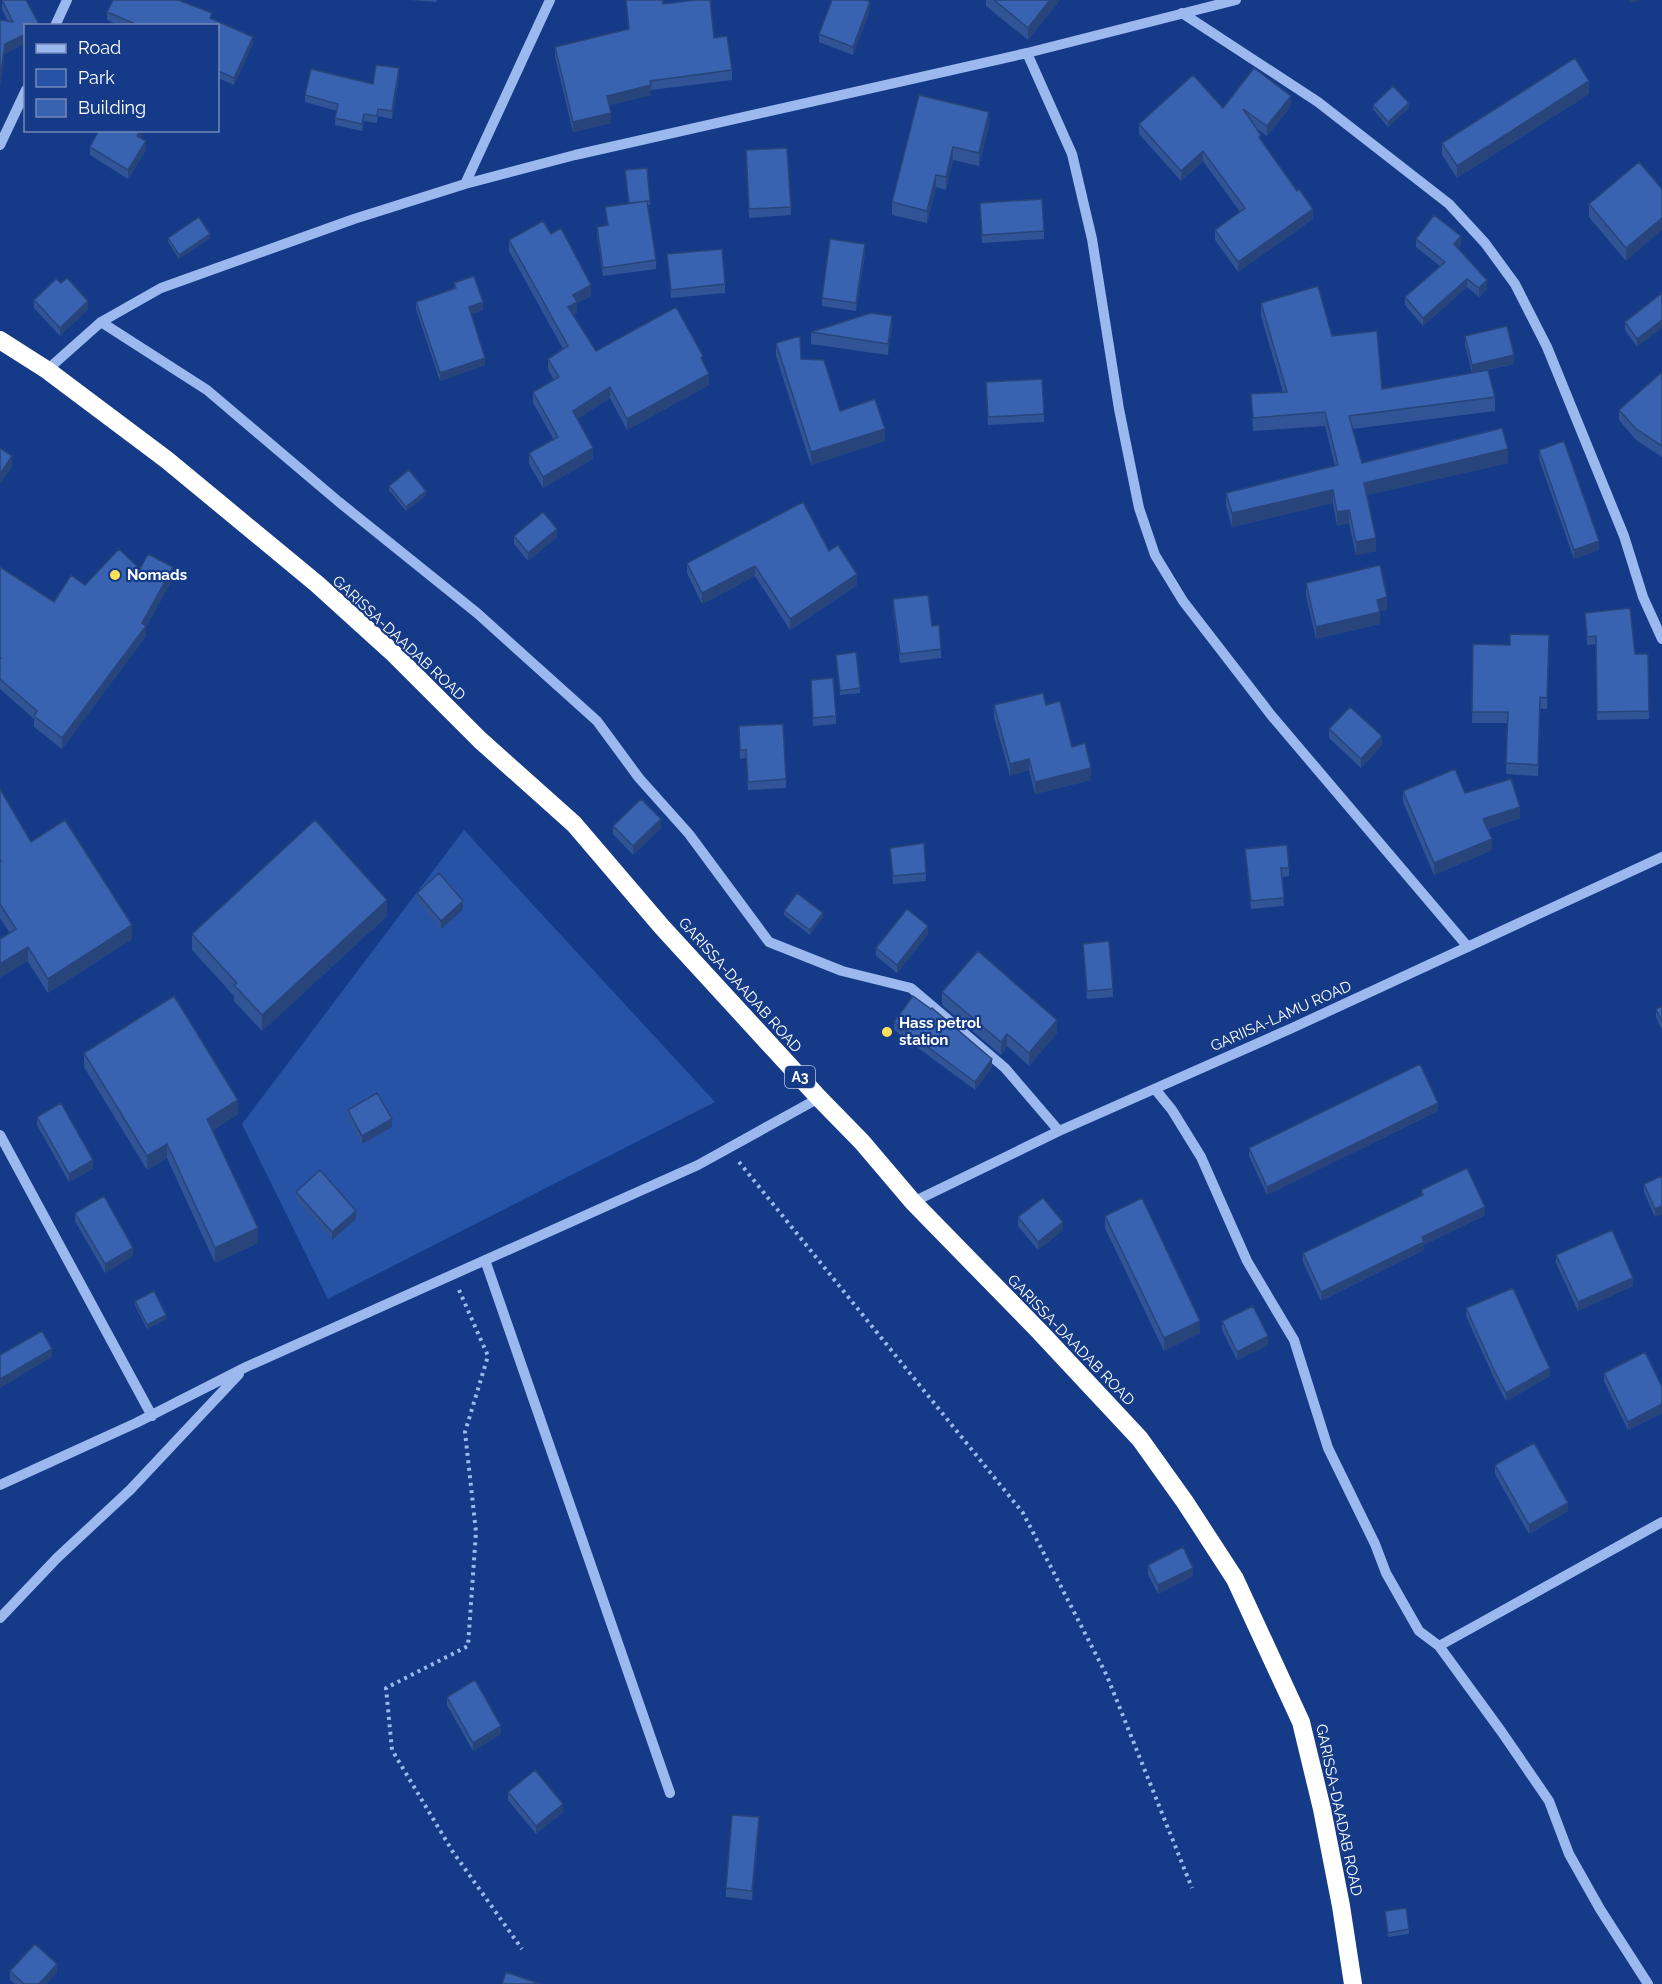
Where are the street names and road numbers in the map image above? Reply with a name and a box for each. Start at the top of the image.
street label: GARISSA-DAADAB ROAD [329,572,469,705]
street label: GARISSA-DAADAB ROAD [675,914,806,1056]
street label: GARIISA-LAMU ROAD [1208,977,1354,1055]
road number: A3 [785,1066,815,1088]
street label: GARISSA-DAADAB ROAD [1004,1271,1139,1409]
street label: GARISSA-DAADAB ROAD [1312,1722,1366,1898]

